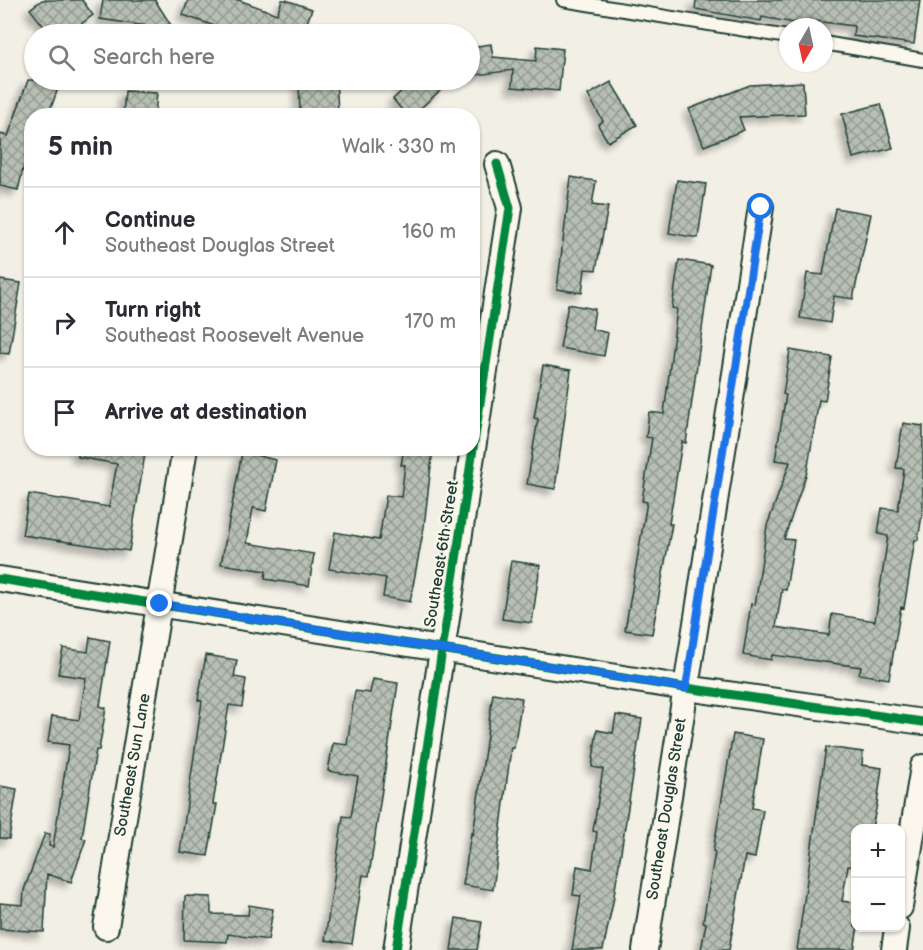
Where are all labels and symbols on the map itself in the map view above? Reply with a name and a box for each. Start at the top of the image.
north arrow [779,18,833,72]
route start [747,193,773,219]
street label: Southeast 6th Street [421,479,463,629]
route end [146,590,172,616]
street label: Southeast Sun Lane [111,692,155,838]
street label: Southeast Douglas Street [643,717,691,901]

